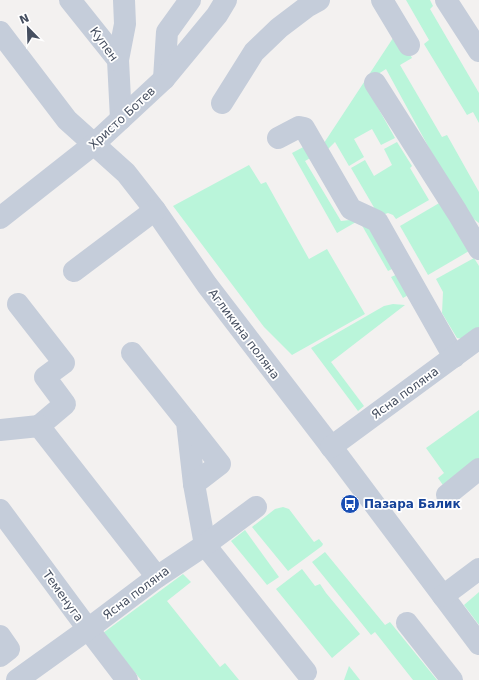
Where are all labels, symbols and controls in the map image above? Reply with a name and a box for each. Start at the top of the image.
north arrow [8,8,48,48]
text: N [18,11,31,27]
street label: Купен [87,24,121,64]
street label: Христо Ботев [86,84,158,152]
street label: Агликина поляна [206,286,282,382]
street label: Ясна поляна [369,364,441,422]
bus stop icon: Пазара Балик [339,493,361,515]
place label: Пазара Балик [364,497,461,511]
street label: Ясна поляна [100,564,172,622]
street label: Теменуга [39,567,86,624]

